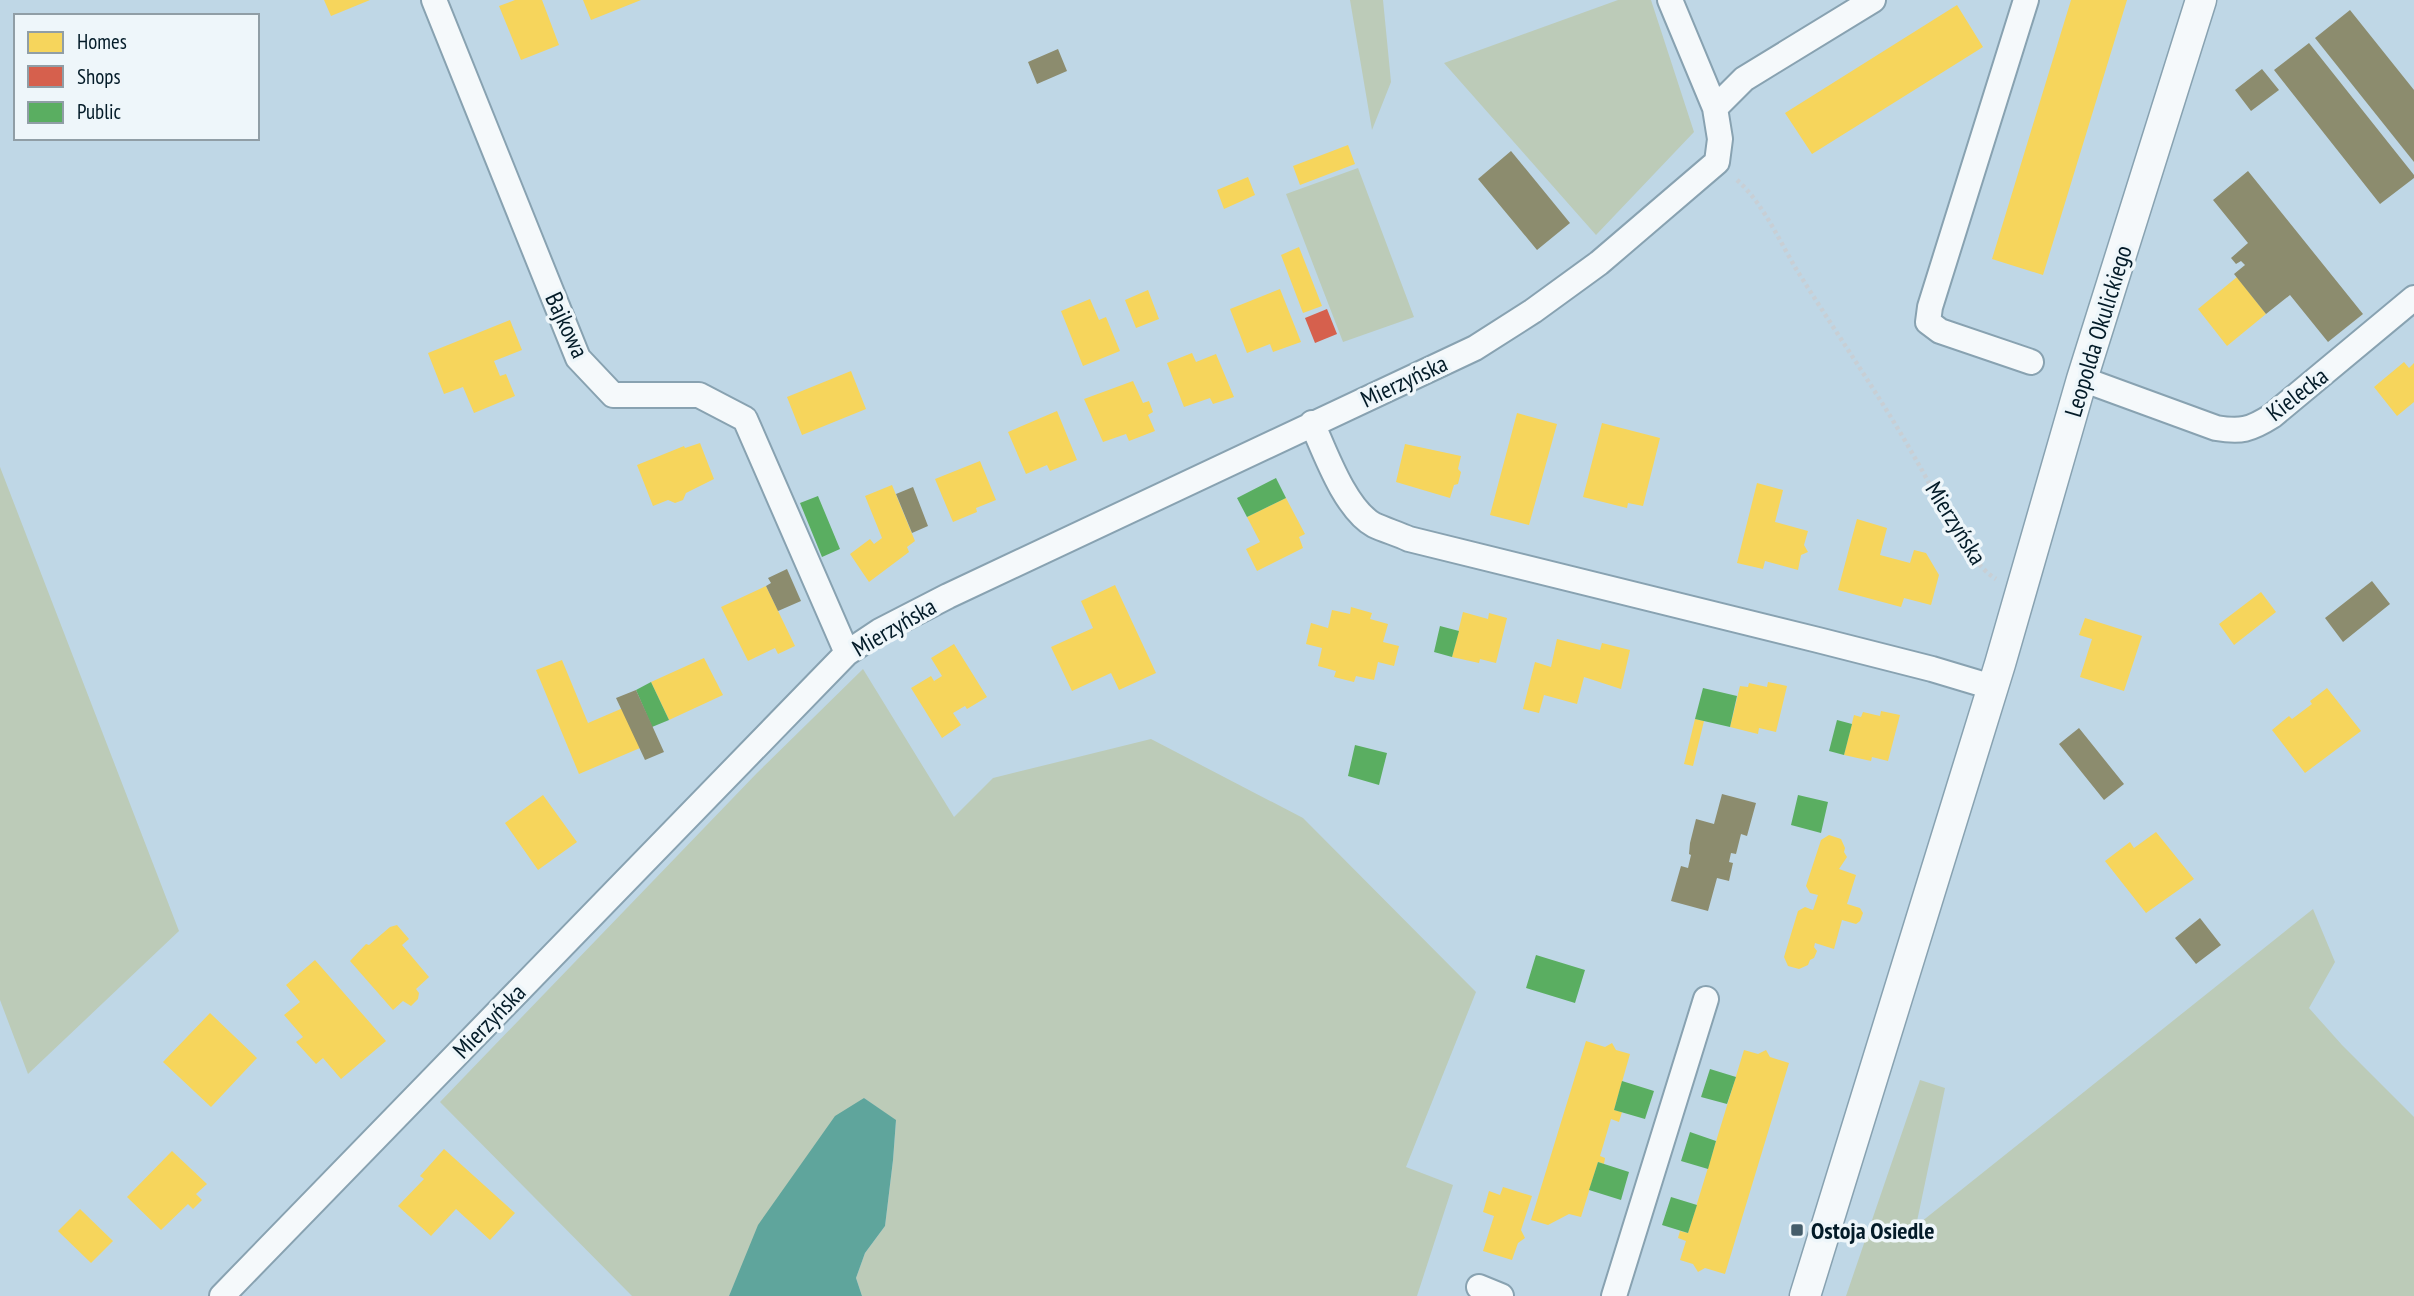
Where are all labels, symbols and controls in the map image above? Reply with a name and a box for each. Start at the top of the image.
legend [14,14,259,140]
text: Homes [77,28,127,55]
text: Shops [77,63,121,90]
text: Public [77,98,122,125]
street label: Leopolda Okulickiego [2057,241,2139,421]
street label: Bajkowa [538,287,596,363]
street label: Mierzyńska [1356,347,1452,415]
street label: Kielecka [2260,360,2334,428]
street label: Mierzyńska [1918,476,1994,570]
street label: Mierzyńska [846,591,942,663]
street label: Mierzyńska [446,977,532,1065]
place label: Ostoja Osiedle [1811,1215,1934,1246]
marker: Ostoja Osiedle [1789,1222,1805,1238]

